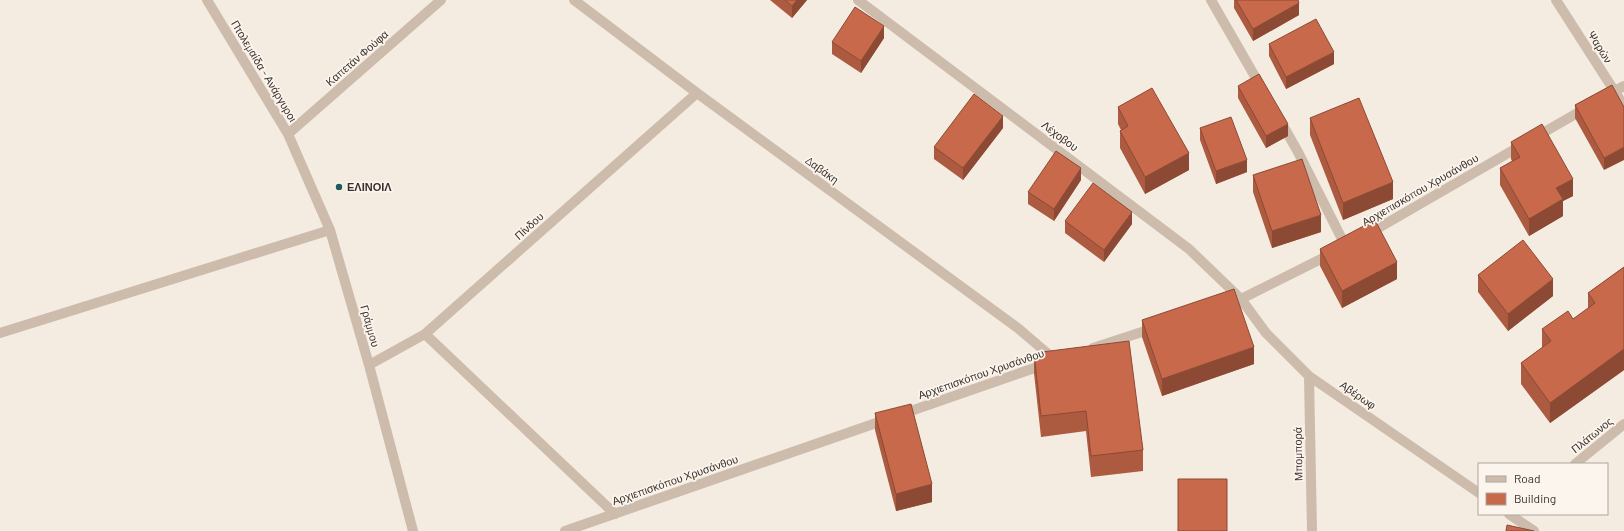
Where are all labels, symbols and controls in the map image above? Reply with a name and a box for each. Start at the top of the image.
street label: Πτολεμαίδα - Ανάργυροι [229,18,300,124]
street label: Καπετάν Φούφα [323,27,391,88]
street label: Ψαρών [1586,28,1616,66]
street label: Λέχοβου [1039,118,1081,154]
street label: Αρχιεπισκόπου Χρυσάνθου [1359,151,1480,228]
street label: Δαβάκη [803,153,841,186]
place label: ΕΛΙΝΟΙΛ [347,180,392,193]
marker: ΕΛΙΝΟΙΛ [334,182,344,192]
street label: Πίνδου [512,209,546,242]
street label: Γράμμου [358,303,383,348]
street label: Αρχιεπισκόπου Χρυσάνθου [916,346,1046,401]
street label: Αβέρωφ [1338,378,1379,412]
street label: Πλάτωνος [1568,414,1615,455]
street label: Μπομπορά [1291,426,1304,481]
street label: Αρχιεπισκόπου Χρυσάνθου [610,452,740,507]
legend [1478,463,1608,515]
text: Road [1514,471,1541,485]
text: Building [1514,491,1556,505]

